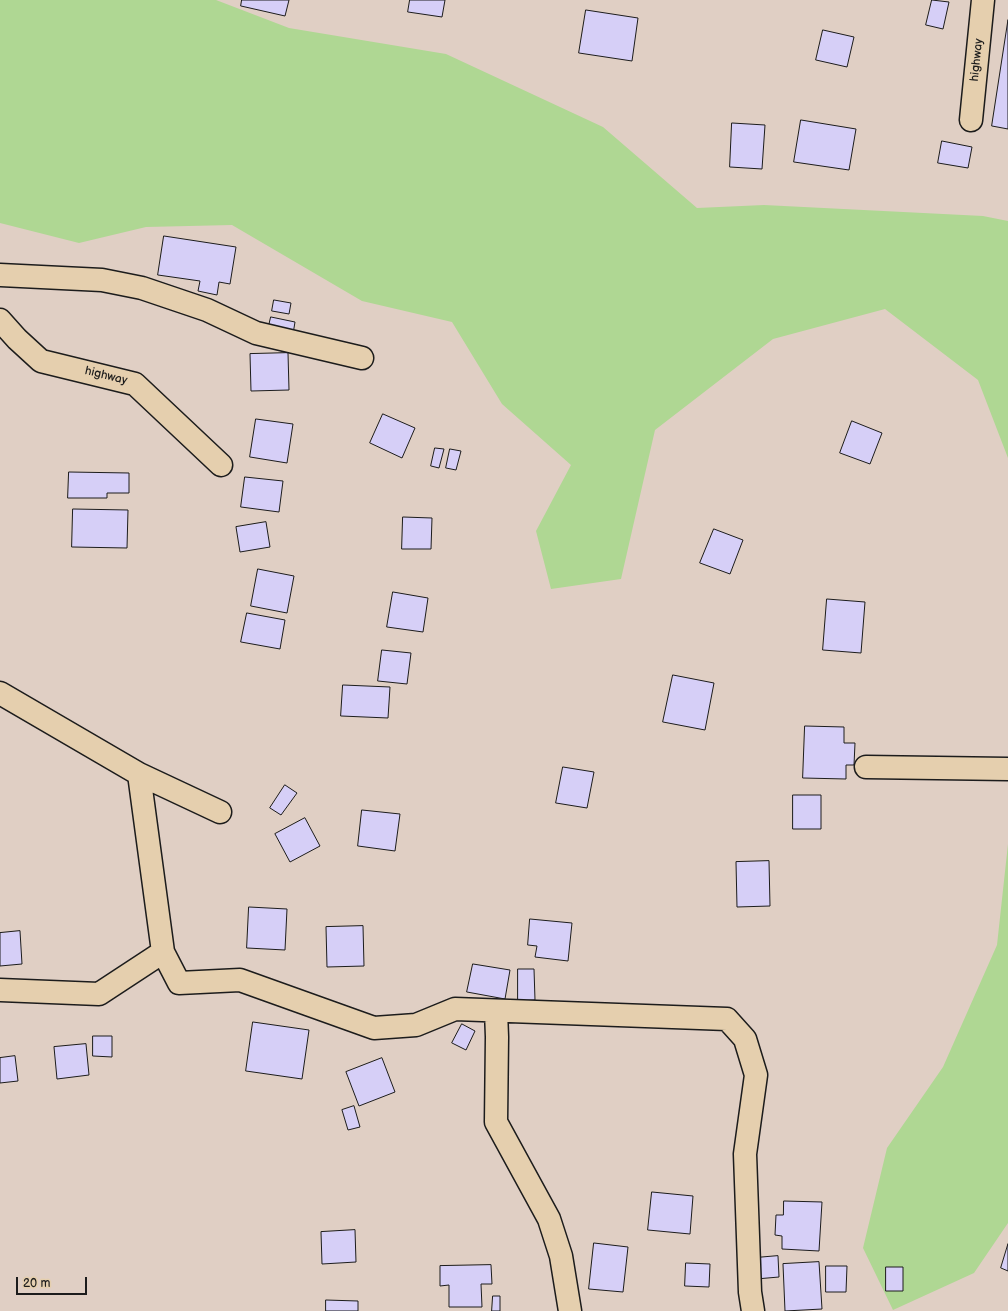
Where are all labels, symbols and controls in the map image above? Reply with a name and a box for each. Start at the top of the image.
street label: highway [968,38,986,82]
street label: highway [83,364,129,388]
scale bar [18,1269,89,1295]
text: 20 m [23,1276,50,1291]

